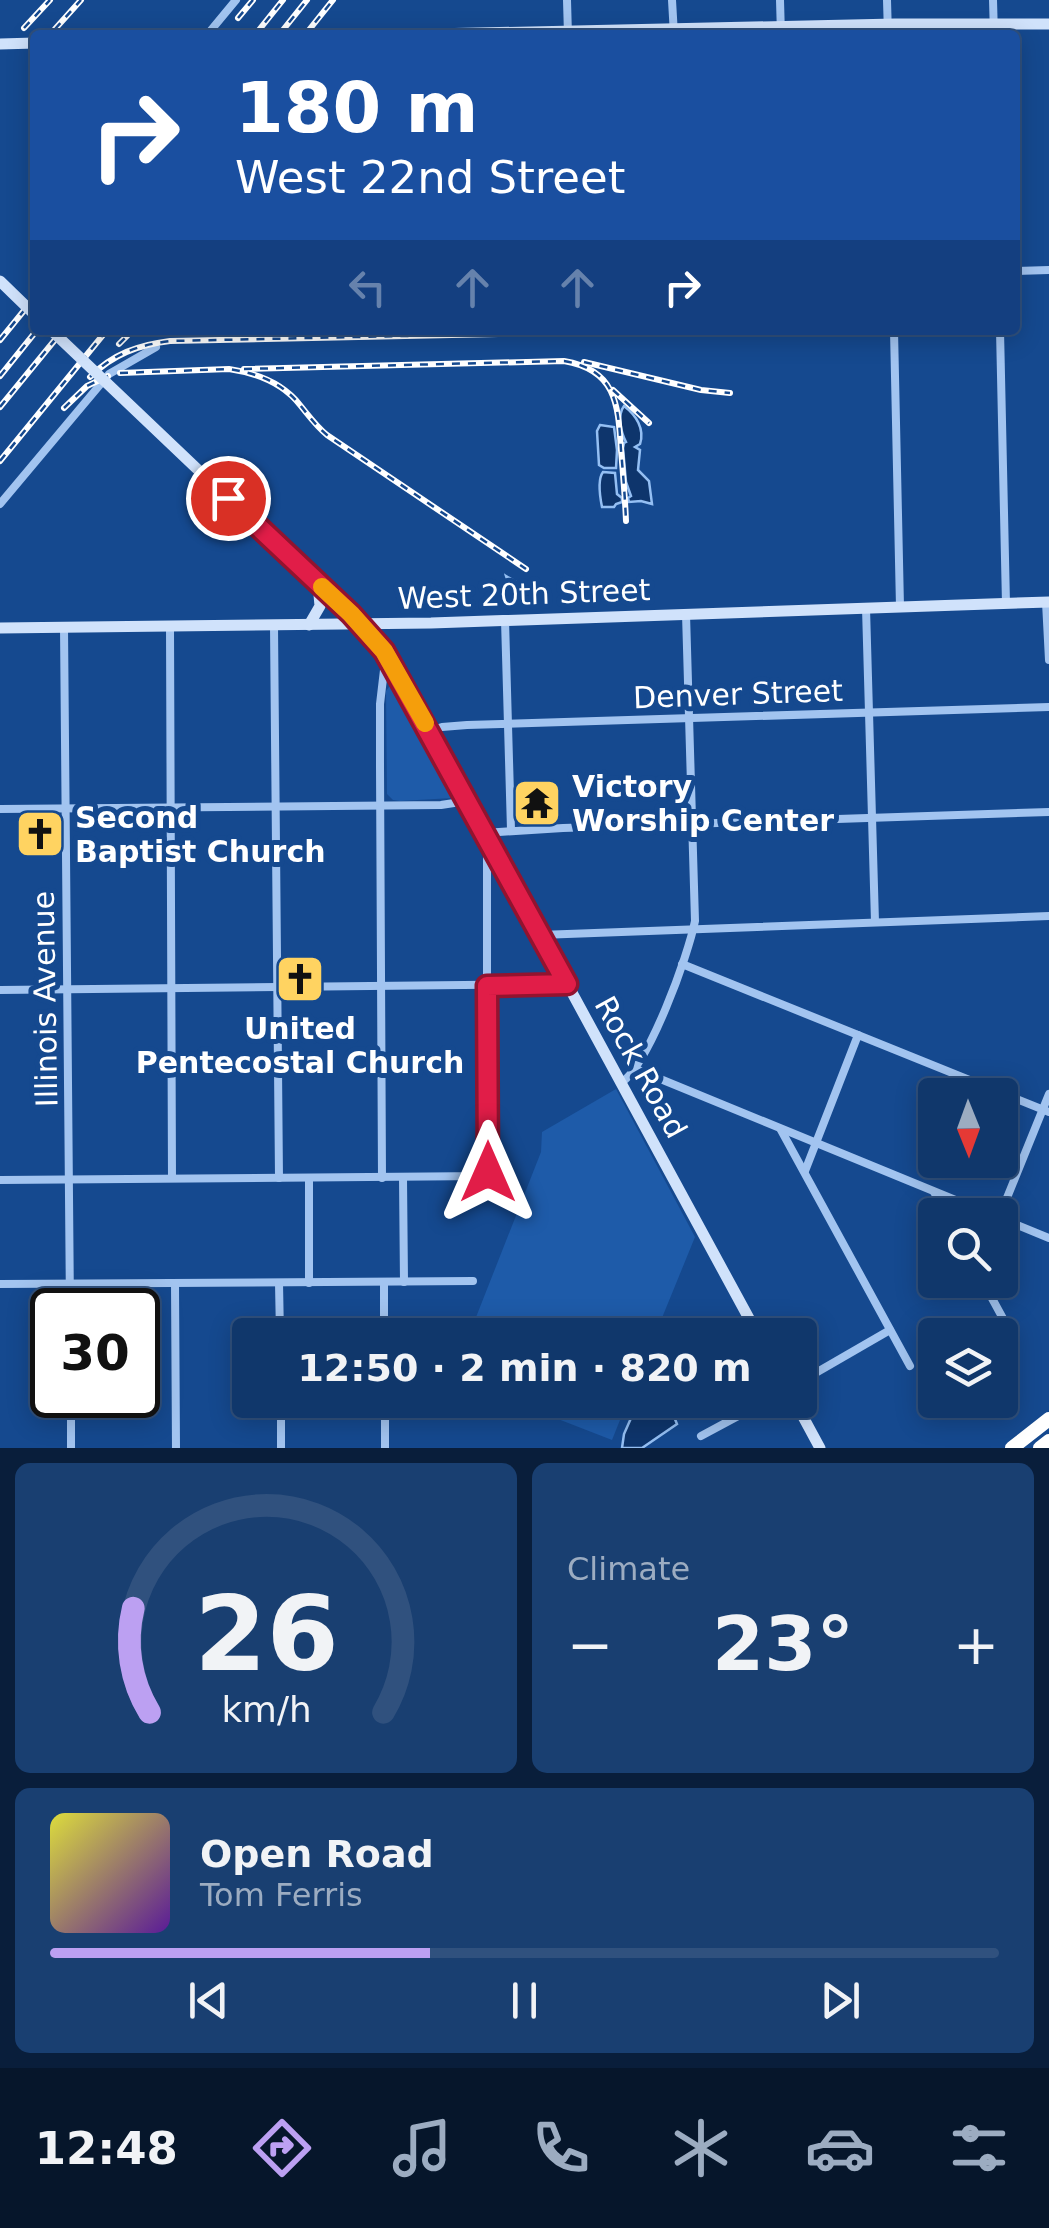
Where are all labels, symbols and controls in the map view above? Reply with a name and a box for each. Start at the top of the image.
text: 180 m [235,67,478,149]
icon: right [70,70,200,200]
text: West 22nd Street [235,151,625,204]
icon: left [340,260,395,315]
icon: ahead [445,260,500,315]
icon: ahead [550,260,605,315]
icon: right [655,260,710,315]
pin [186,456,271,541]
icon: arrive [201,471,256,526]
street label: West 20th Street [397,572,651,616]
street label: Denver Street [633,673,844,715]
place label: Victory Worship Center [572,769,834,838]
temple icon: Victory Worship Center [511,777,563,829]
place label: Second Baptist Church [75,800,326,869]
church icon: Second Baptist Church [14,808,66,860]
street label: Illinois Avenue [26,891,64,1107]
church icon: United Pentecostal Church [274,953,326,1005]
street label: Rock Road [588,990,694,1144]
place label: United Pentecostal Church [136,1011,464,1080]
north arrow [918,1078,1018,1178]
map controls [918,1078,1018,1418]
position arrow [436,1120,540,1224]
button: search [918,1198,1018,1298]
speed limit sign: 30 [30,1288,160,1418]
button: layers [918,1318,1018,1418]
text: 12:50 · 2 min · 820 m [297,1346,752,1390]
text: Climate [567,1550,690,1588]
text: 26 [194,1573,338,1695]
text: 23° [712,1600,854,1688]
text: − [567,1613,613,1677]
text: + [953,1613,999,1677]
text: km/h [221,1689,311,1730]
text: Open Road [200,1832,434,1876]
text: Tom Ferris [200,1876,363,1914]
icon: previous [181,1973,236,2028]
icon: pause [497,1973,552,2028]
icon: next [813,1973,868,2028]
icon: directions [247,2113,317,2183]
icon: music [387,2113,457,2183]
icon: phone [526,2113,596,2183]
icon: climate [666,2113,736,2183]
icon: car [805,2113,875,2183]
icon: filters [944,2113,1014,2183]
text: 12:48 [35,2122,178,2175]

